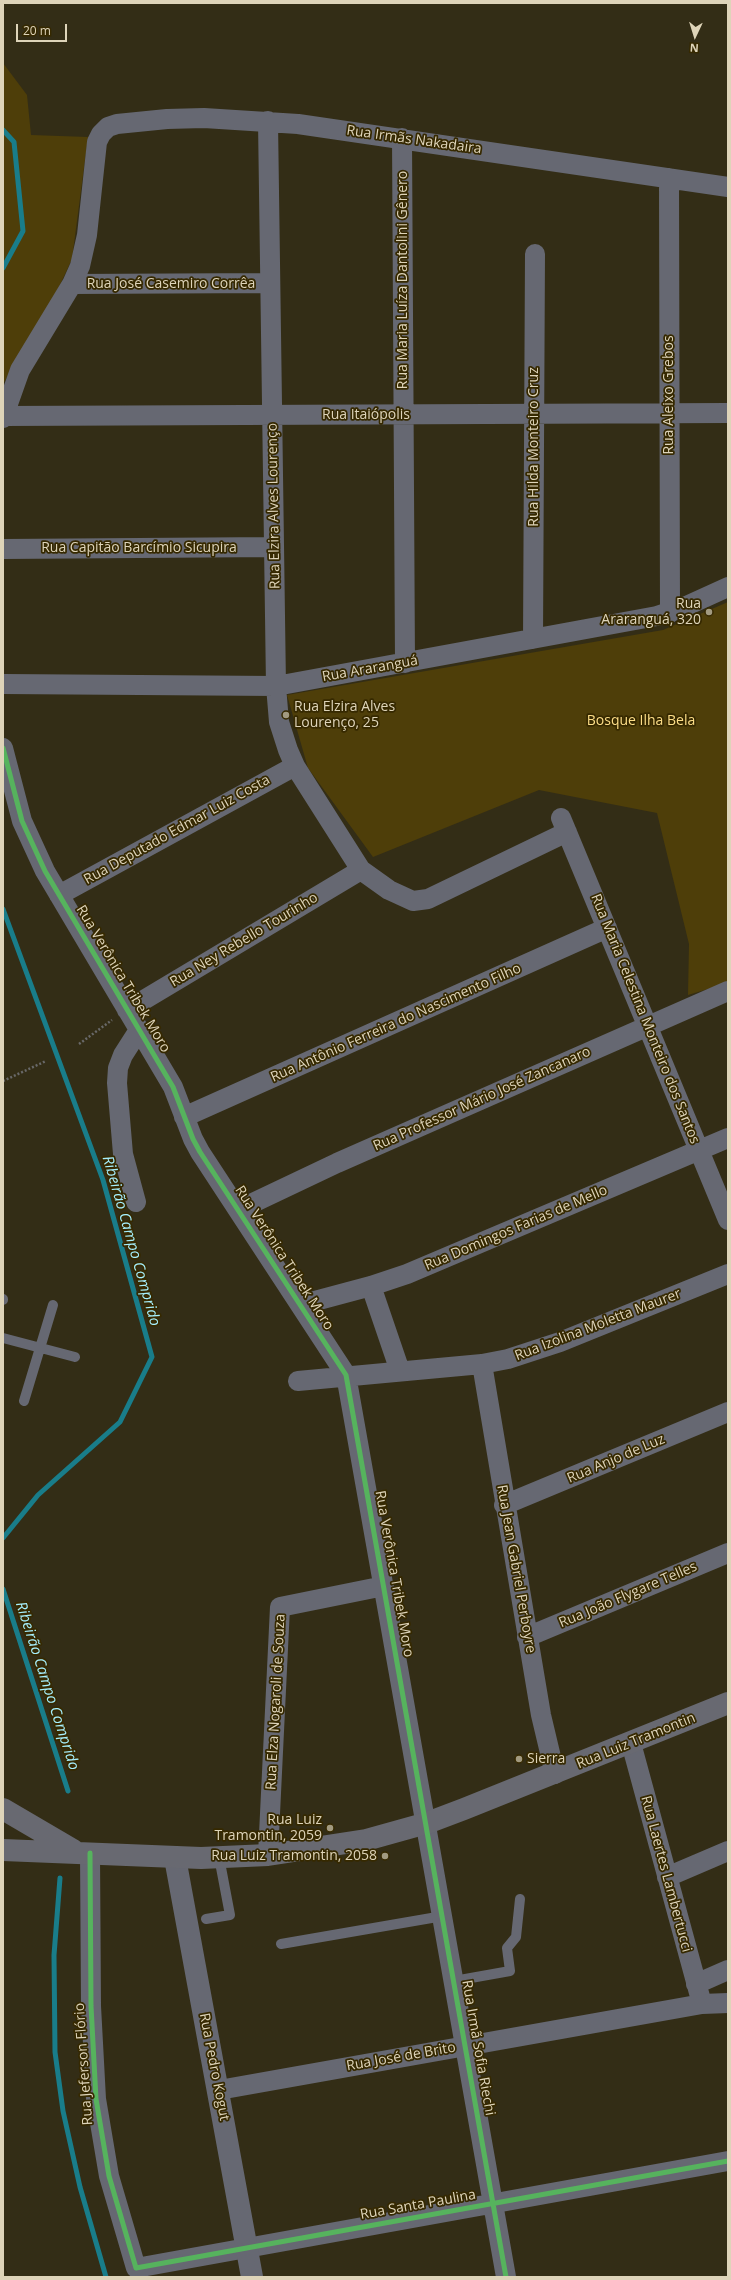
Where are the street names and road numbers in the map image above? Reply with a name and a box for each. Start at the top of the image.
street label: Rua Irmãs Nakadaira [345,122,483,158]
street label: Rua Maria Luíza Dantolini Gênero [395,171,411,389]
street label: Rua José Casemiro Corrêa [87,276,255,292]
street label: Rua Aleixo Grebos [661,335,677,455]
street label: Rua Hilda Monteiro Cruz [526,367,542,527]
street label: Rua Itaiópolis [322,407,410,423]
street label: Rua Elzira Alves Lourenço [264,423,284,589]
street label: Rua Capitão Barcímio Sicupira [41,540,237,556]
street label: Rua Araranguá [321,652,419,686]
street label: Rua Deputado Edmar Luiz Costa [81,772,273,888]
street label: Rua Ney Rebello Tourinho [167,889,321,991]
street label: Rua Maria Celestina Monteiro dos Santos [587,892,703,1146]
street label: Rua Verônica Tribek Moro [72,902,174,1056]
street label: Rua Antônio Ferreira do Nascimento Filho [268,960,524,1086]
street label: Rua Professor Mário José Zancanaro [371,1043,593,1155]
street label: Rua Domingos Farias de Mello [422,1182,610,1274]
street label: Rua Verônica Tribek Moro [231,1183,337,1333]
street label: Rua Izolina Moletta Maurer [513,1286,683,1364]
street label: Rua Anjo de Luz [565,1431,667,1487]
street label: Rua Jean Gabriel Perboyre [493,1484,539,1654]
street label: Rua Verônica Tribek Moro [371,1489,417,1659]
street label: Rua João Flygare Telles [557,1558,699,1632]
street label: Rua Elza Nogaroli de Souza [263,1614,289,1790]
street label: Rua Luiz Tramontin [574,1710,698,1772]
street label: Rua Laertes Lambertucci [637,1794,695,1954]
street label: Rua Irmã Sofia Riechi [458,1979,498,2117]
street label: Rua Jeferson Flório [71,2002,97,2126]
street label: Rua Pedro Kogut [195,2012,233,2122]
street label: Rua José de Brito [345,2039,457,2075]
street label: Rua Santa Paulina [359,2187,477,2223]

